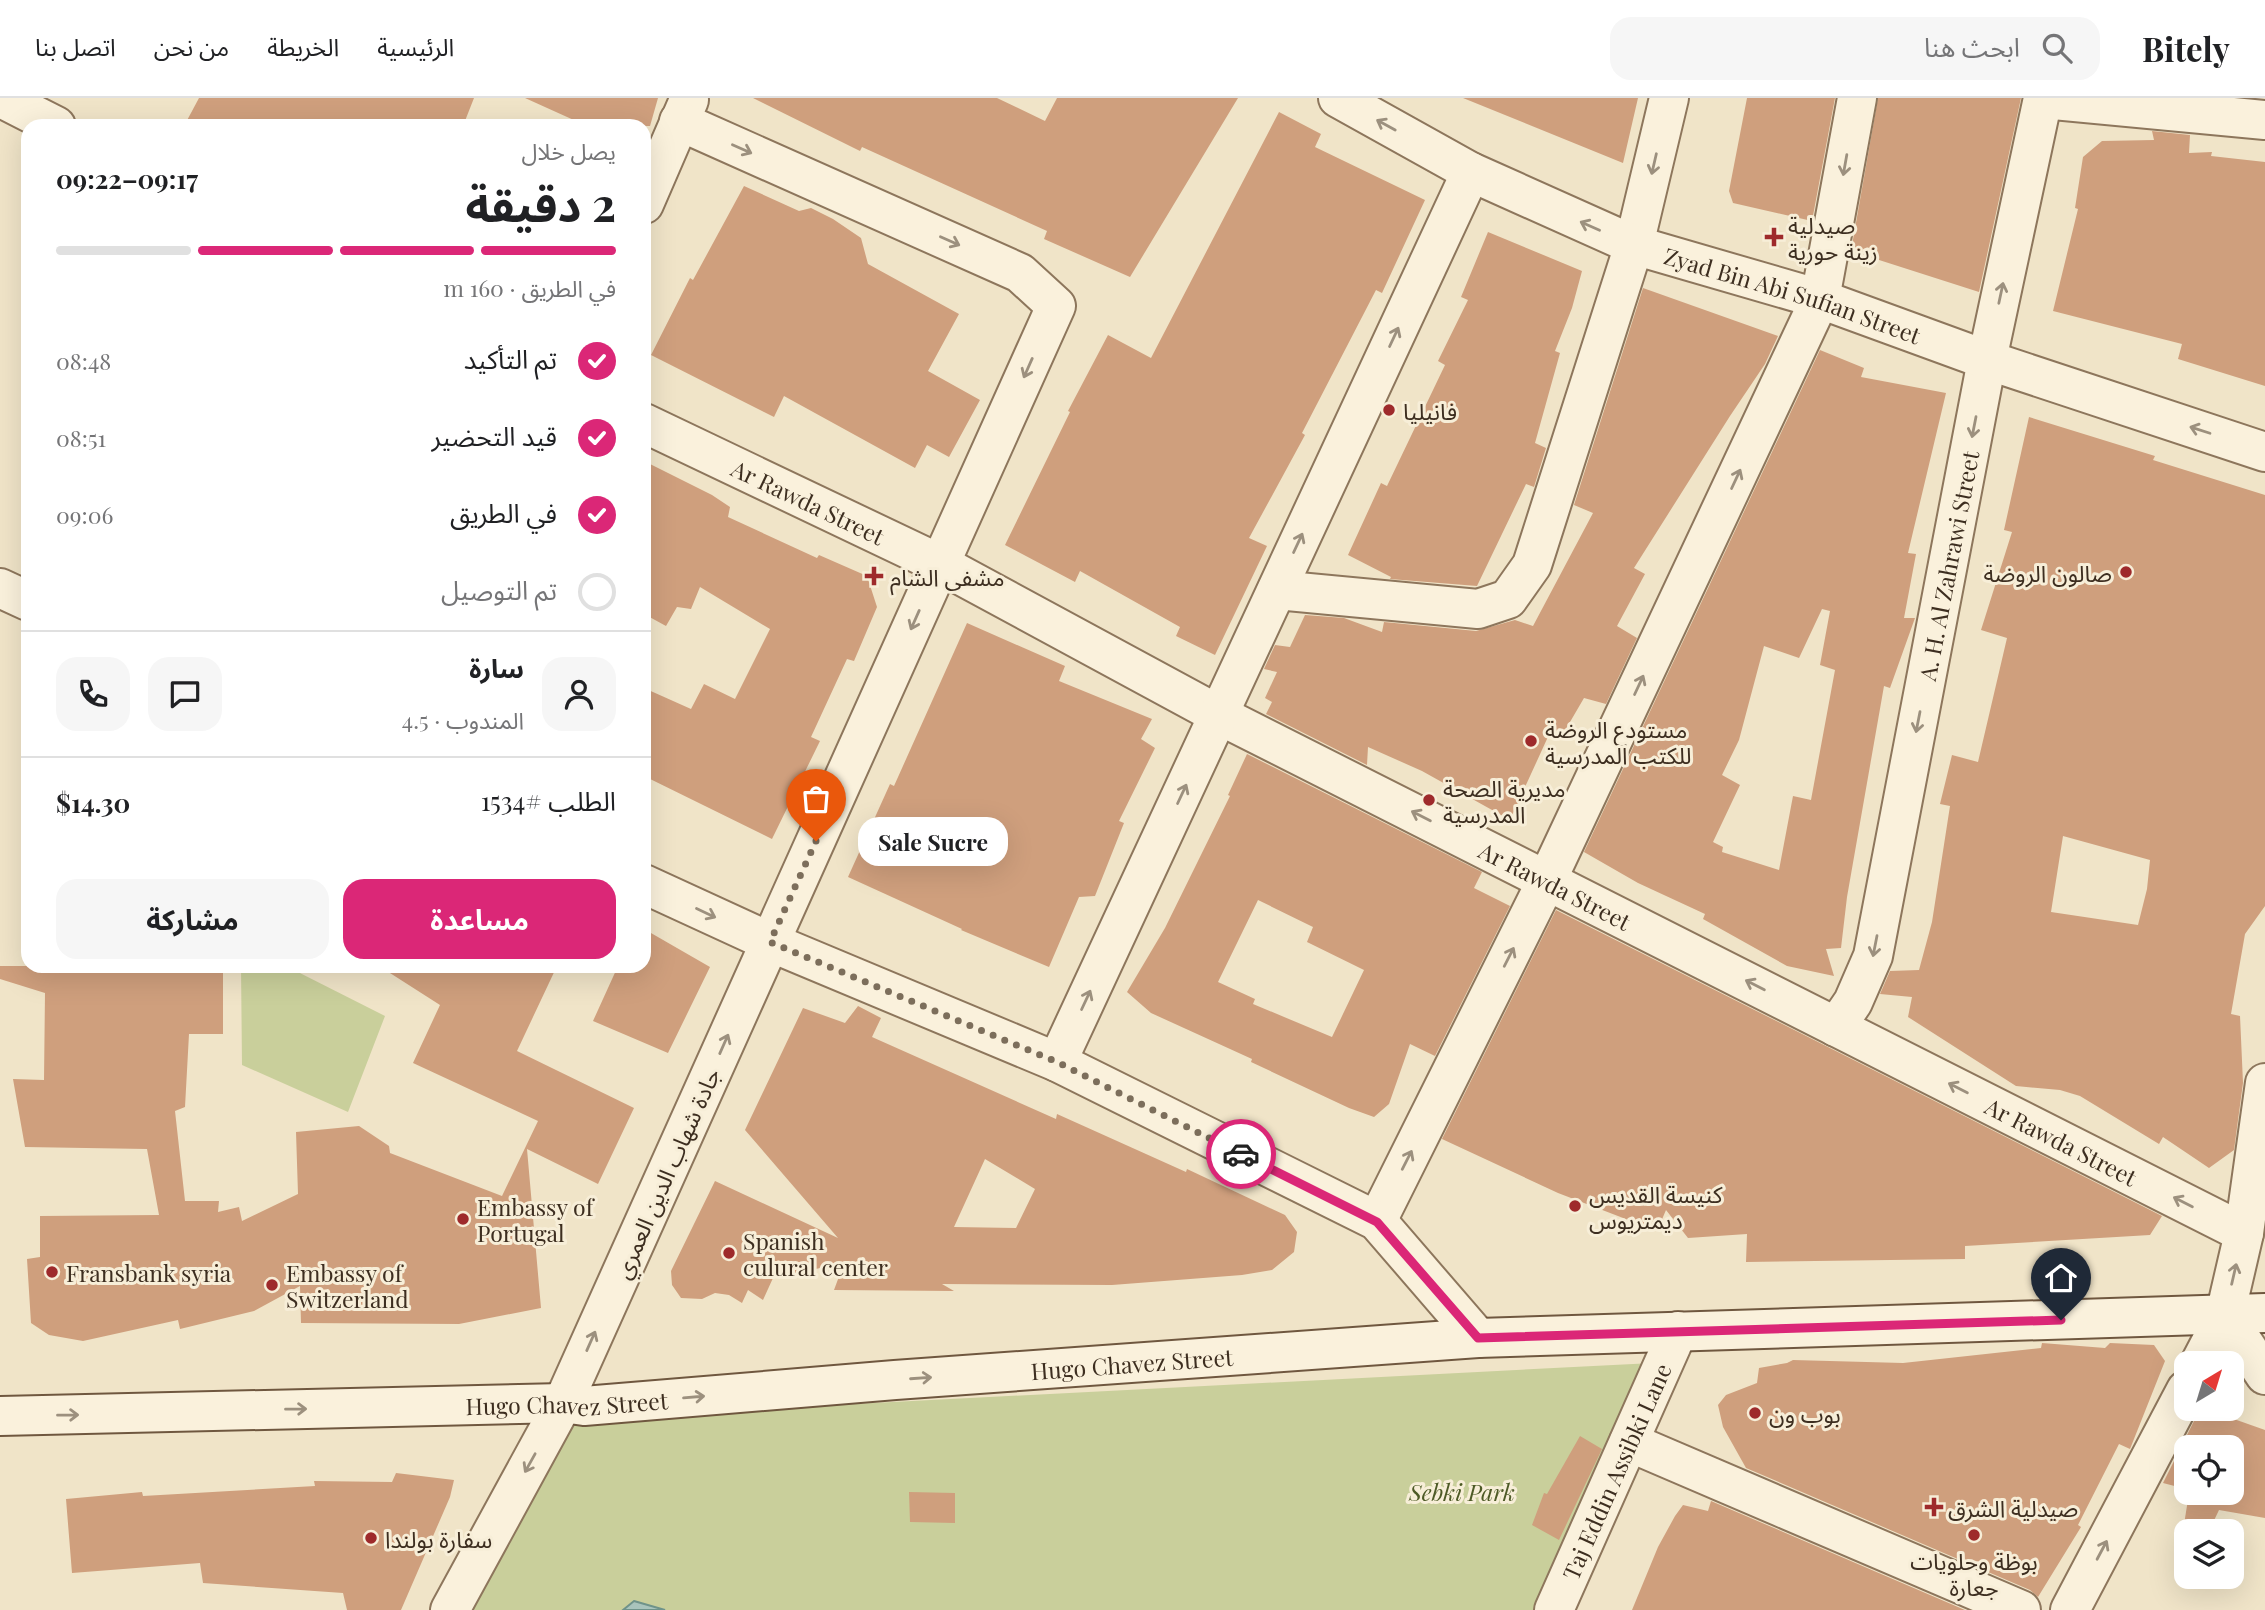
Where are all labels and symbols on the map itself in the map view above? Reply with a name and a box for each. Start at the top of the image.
one-way arrow [1377,118,1397,132]
one-way arrow [731,143,752,156]
one-way arrow [1646,152,1660,175]
one-way arrow [1838,153,1851,176]
place label: صيدلية زينة حورية [1788,209,1878,266]
one-way arrow [1580,219,1601,232]
marker: صيدلية زينة حورية [1766,229,1782,245]
one-way arrow [939,235,960,248]
street label: Zyad Bin Abi Sufian Street [1661,239,1926,350]
one-way arrow [1995,282,2009,305]
one-way arrow [1388,327,1401,348]
one-way arrow [1021,357,1034,378]
place label: فانيليا [1403,395,1457,426]
marker: فانيليا [1381,402,1397,418]
one-way arrow [1967,415,1981,438]
one-way arrow [2190,423,2212,435]
street label: A. H. Al Zahrawi Street [1910,447,1985,684]
street label: Ar Rawda Street [726,451,891,551]
one-way arrow [1730,469,1743,490]
one-way arrow [1292,533,1305,555]
place label: صالون الروضة [1983,557,2112,588]
place label: مشفى الشام [890,561,1005,596]
marker: صالون الروضة [2118,564,2134,580]
marker: مشفى الشام [864,566,884,586]
one-way arrow [908,609,921,630]
one-way arrow [1633,675,1646,696]
one-way arrow [1911,711,1924,733]
place label: مستودع الروضة للكتب المدرسية [1545,713,1692,770]
marker: مستودع الروضة للكتب المدرسية [1523,733,1539,749]
pin [786,769,846,841]
place label: مديرية الصحة المدرسية [1443,772,1566,829]
one-way arrow [1176,784,1189,805]
marker: مديرية الصحة المدرسية [1421,792,1437,808]
one-way arrow [1411,809,1432,823]
callout: Sale Sucre [858,816,1008,866]
street label: Ar Rawda Street [1473,833,1637,937]
one-way arrow [695,906,716,920]
one-way arrow [1868,934,1881,957]
one-way arrow [1503,947,1517,968]
one-way arrow [1745,978,1766,992]
one-way arrow [1080,990,1093,1012]
one-way arrow [718,1034,731,1055]
street label: جادة شهاب الدين العمري [606,1063,729,1285]
one-way arrow [1948,1081,1969,1095]
street label: Ar Rawda Street [1980,1089,2143,1192]
courier [1206,1119,1276,1189]
one-way arrow [1401,1150,1415,1171]
place label: كنيسة القديس ديمتريوس [1589,1178,1723,1235]
place label: Embassy of Portugal [477,1191,596,1248]
one-way arrow [2173,1194,2194,1208]
marker: كنيسة القديس ديمتريوس [1567,1198,1583,1214]
marker: Embassy of Portugal [455,1211,471,1227]
place label: Spanish culural center [743,1225,888,1282]
marker: Spanish culural center [721,1245,737,1261]
pin [2031,1248,2091,1320]
place label: Fransbank syria [66,1257,232,1288]
place label: Embassy of Switzerland [286,1257,409,1314]
one-way arrow [2228,1263,2242,1286]
marker: Fransbank syria [44,1264,60,1280]
marker: Embassy of Switzerland [264,1277,280,1293]
one-way arrow [585,1331,598,1352]
street label: Hugo Chavez Street [1030,1340,1235,1386]
north arrow [2174,1351,2244,1421]
street label: Taj Eddin Assibki Lane [1554,1358,1677,1584]
one-way arrow [909,1371,932,1384]
street label: Hugo Chavez Street [465,1383,670,1422]
one-way arrow [682,1390,705,1403]
place label: بوب ون [1769,1398,1841,1429]
one-way arrow [284,1403,307,1416]
marker: بوب ون [1747,1405,1763,1421]
one-way arrow [56,1408,79,1421]
one-way arrow [523,1453,537,1473]
park label: Sebki Park [1408,1476,1515,1507]
place label: صيدلية الشرق [1948,1492,2078,1523]
marker: صيدلية الشرق [1926,1499,1942,1515]
place label: سفارة بولندا [385,1523,492,1554]
marker: بوظة وحلويات جعارة [1966,1527,1982,1543]
marker: سفارة بولندا [363,1530,379,1546]
one-way arrow [2095,1540,2109,1560]
place label: بوظة وحلويات جعارة [1910,1545,2038,1602]

